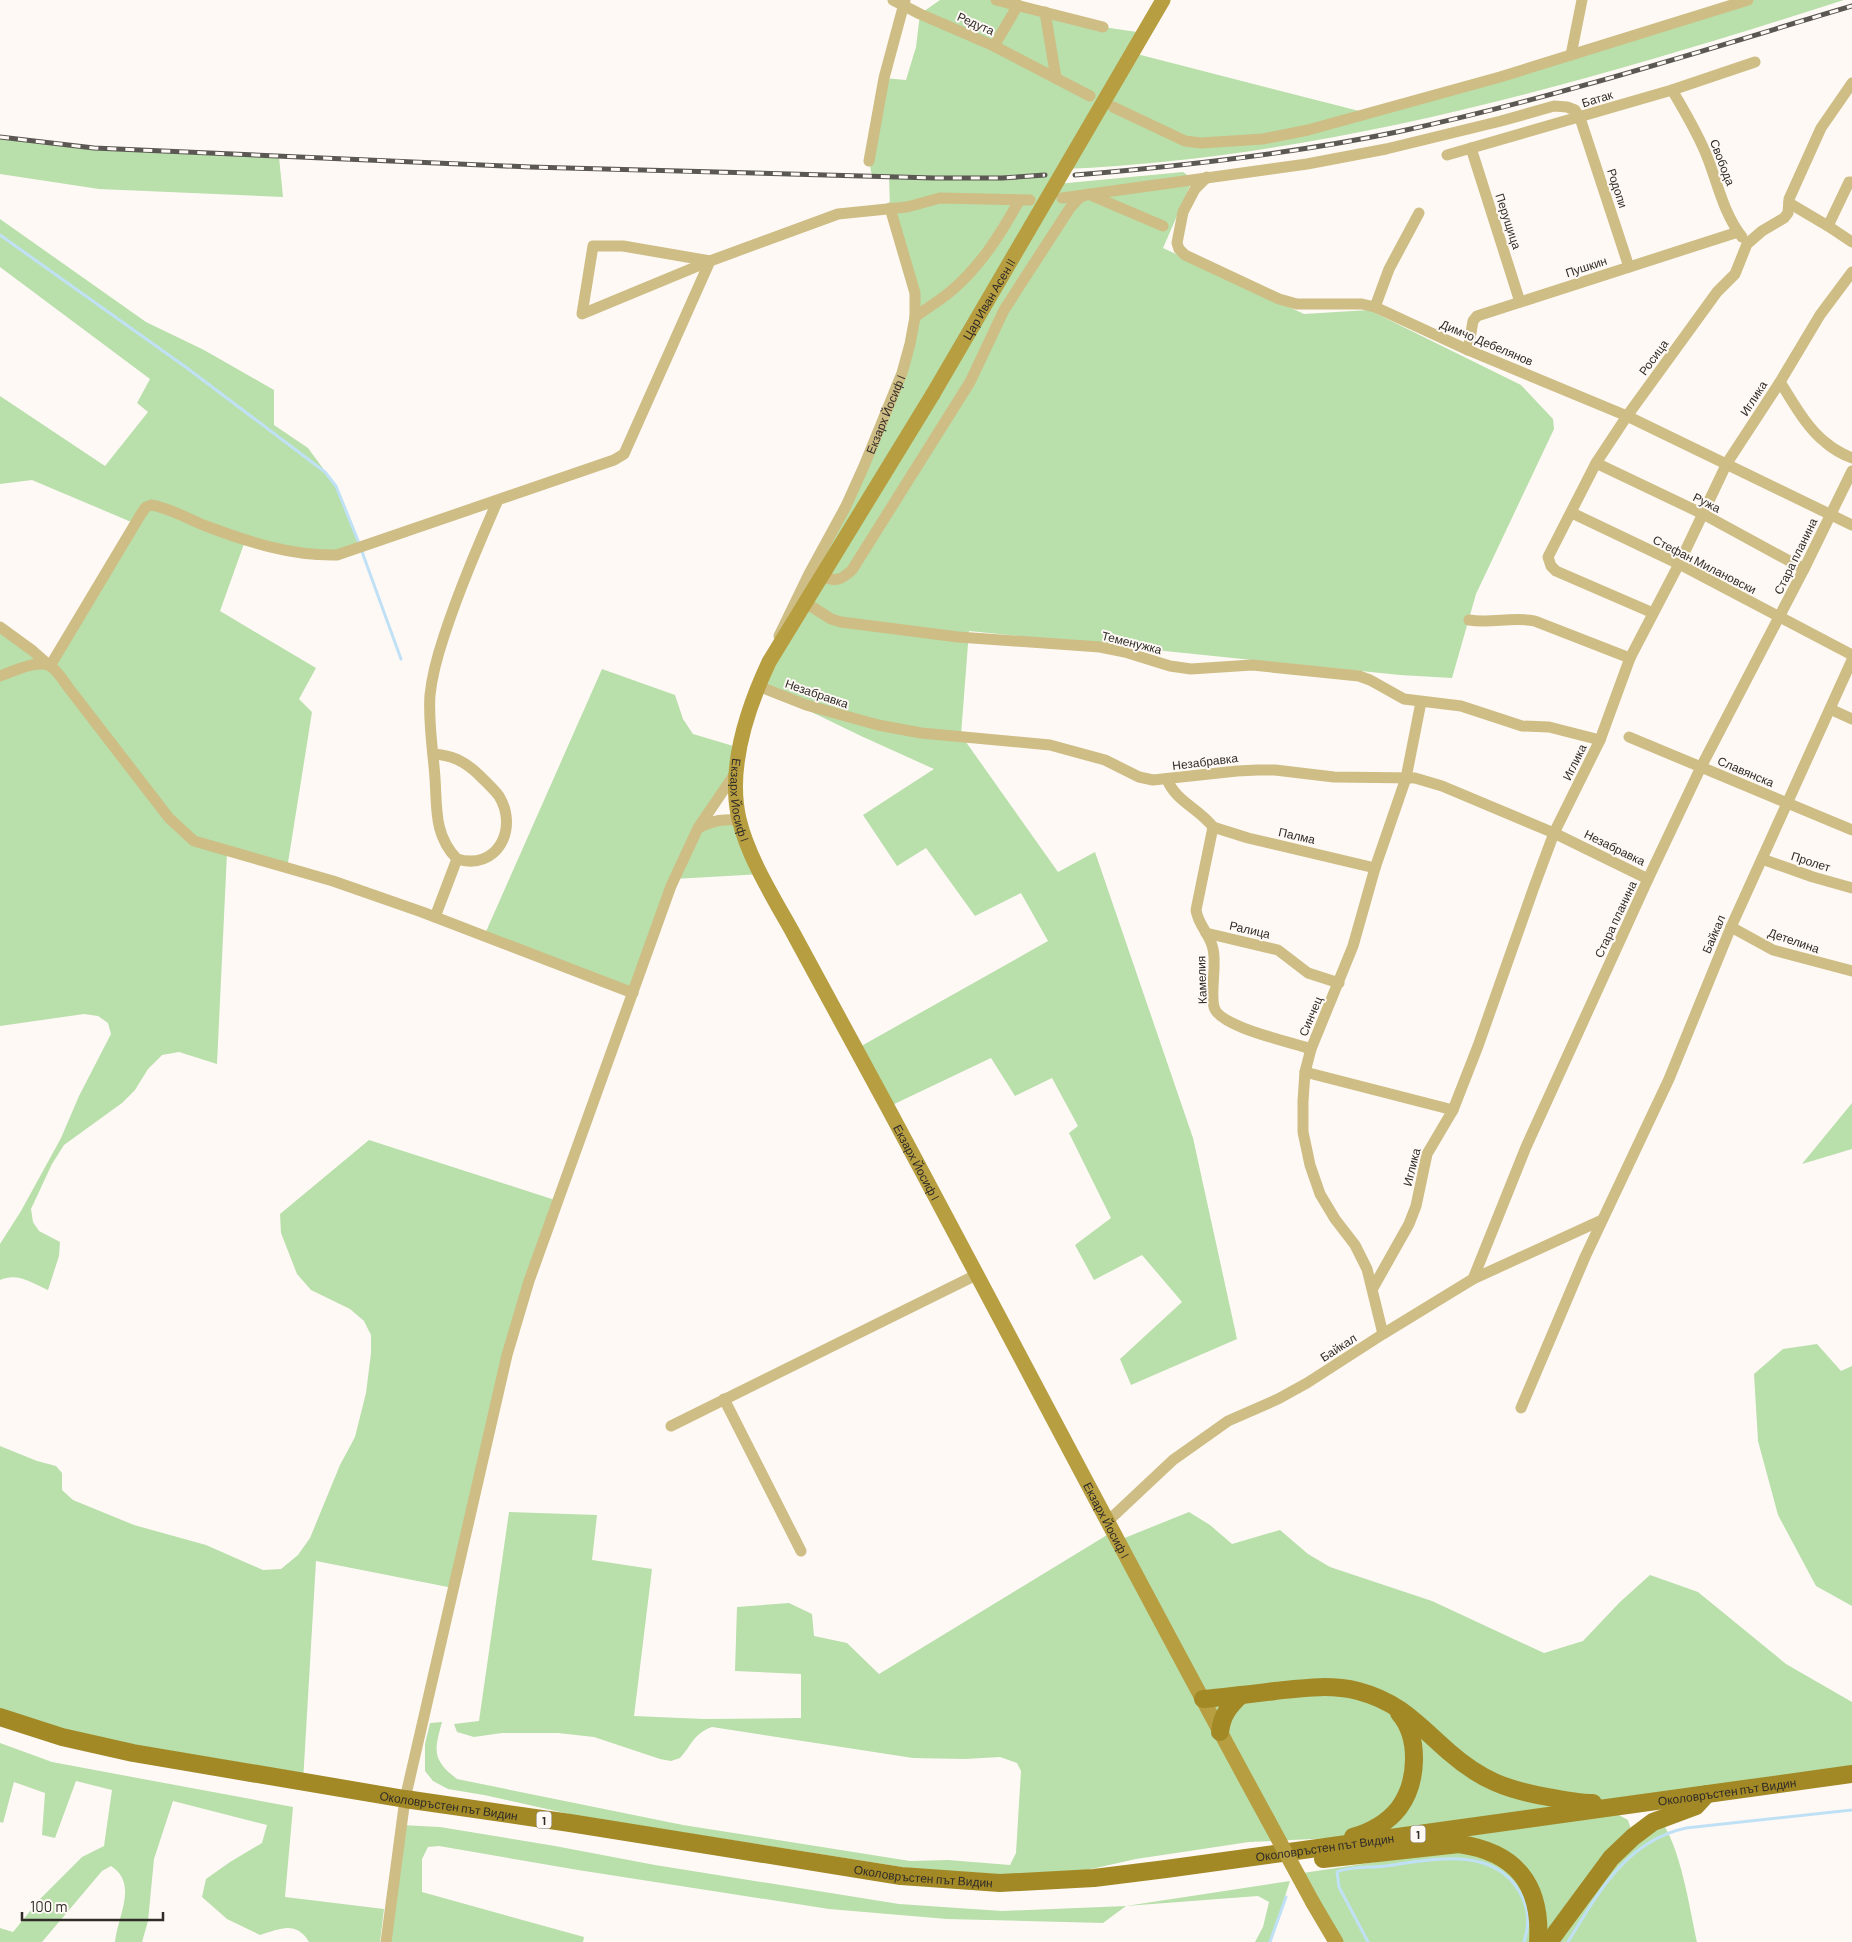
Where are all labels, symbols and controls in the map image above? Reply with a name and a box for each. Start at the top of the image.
street label: Редута [955,9,997,38]
street label: Батак [1580,86,1615,109]
street label: Свобода [1707,137,1738,188]
street label: Родопи [1604,166,1631,210]
street label: Перущица [1492,191,1525,251]
street label: Пушкин [1563,253,1609,280]
street label: Цар Иван Асен II [959,256,1018,343]
street label: Димчо Дебелянов [1438,316,1535,369]
street label: Росица [1635,336,1672,378]
street label: Екзарх Йосиф I [863,373,907,456]
street label: Иглика [1737,378,1770,418]
street label: Ружа [1691,489,1723,516]
street label: Стара планина [1770,515,1821,597]
street label: Стефан Милановски [1651,532,1759,597]
street label: Теменужка [1100,628,1164,657]
street label: Незабравка [783,676,851,711]
street label: Иглика [1559,741,1589,782]
street label: Незабравка [1171,750,1239,773]
street label: Славянска [1716,753,1777,789]
street label: Екзарх Йосиф I [727,758,752,843]
street label: Палма [1277,824,1317,846]
street label: Незабравка [1582,826,1648,869]
street label: Пролет [1789,848,1833,875]
street label: Стара планина [1591,878,1640,960]
street label: Байкал [1699,913,1727,955]
street label: Ралица [1228,918,1272,942]
street label: Детелина [1766,925,1822,956]
street label: Камелия [1193,956,1209,1004]
street label: Синчец [1295,994,1326,1038]
street label: Екзарх Йосиф I [891,1122,943,1202]
street label: Иглика [1400,1146,1423,1187]
street label: Байкал [1317,1330,1359,1364]
street label: Екзарх Йосиф I [1081,1480,1133,1560]
street label: Околовръстен път Видин [1657,1775,1797,1808]
street label: Околовръстен път Видин [379,1788,519,1822]
road number: 1 [536,1812,552,1828]
road number: 1 [1410,1826,1426,1842]
street label: Околовръстен път Видин [1255,1830,1395,1864]
street label: Околовръстен път Видин [853,1862,993,1890]
scale bar [22,1890,164,1922]
text: 100 m [30,1897,68,1915]

